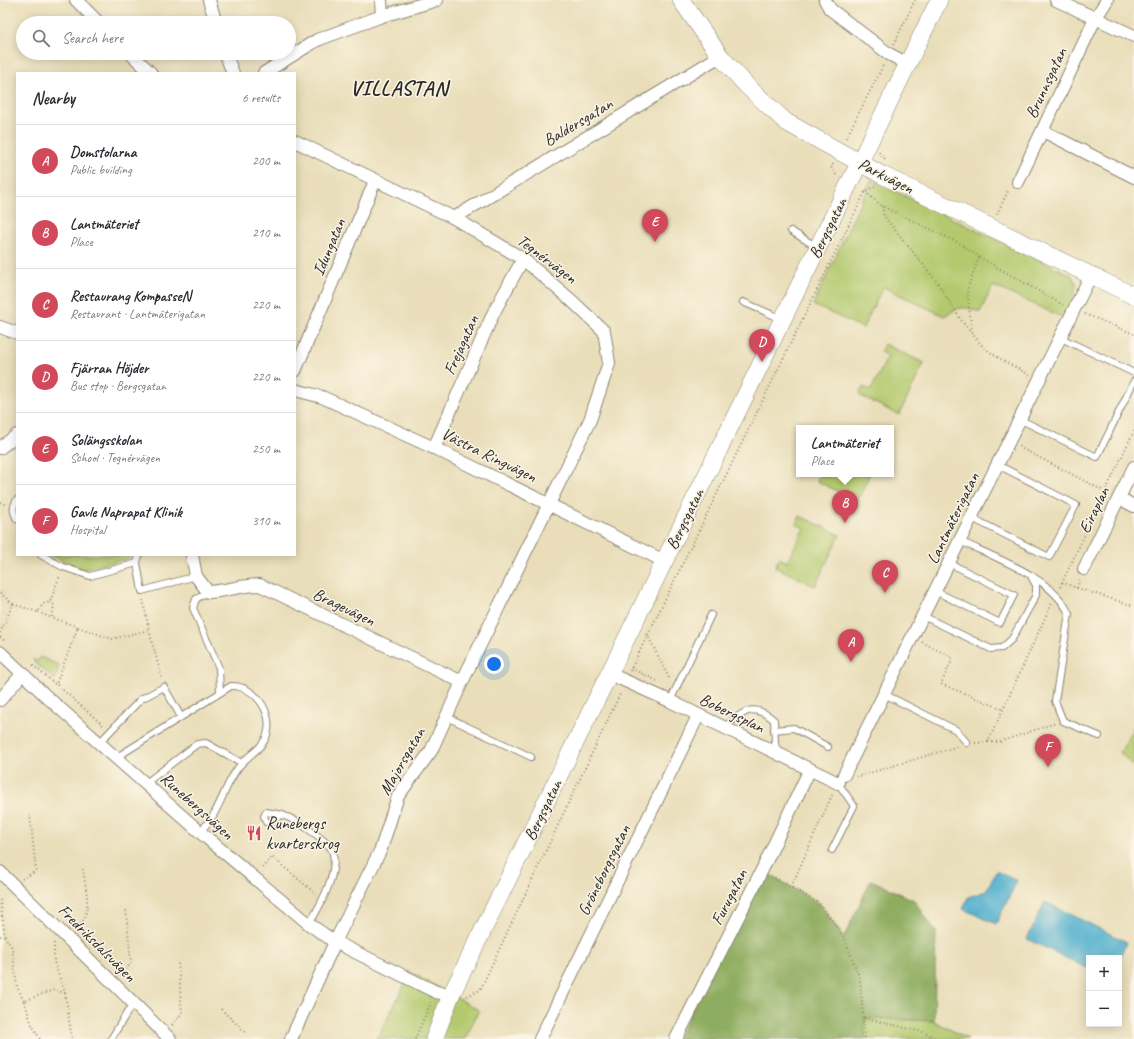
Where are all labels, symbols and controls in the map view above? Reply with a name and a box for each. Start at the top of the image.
search box [16,16,296,60]
icon: search [30,27,52,49]
text: Search here [62,29,123,48]
street label: Brunnsgatan [1021,43,1072,122]
district label: VILLASTAN [350,75,451,101]
text: Nearby [32,88,75,109]
text: 6 results [242,90,280,106]
street label: Baldersgatan [540,92,618,151]
text: Domstolarna [70,143,137,162]
text: A [42,153,48,169]
text: 200 m [252,153,280,169]
street label: Parkvägen [855,153,917,199]
text: Public building [70,162,132,178]
street label: Bergsgatan [804,193,852,262]
pin: E [642,209,668,242]
text: Lantmäteriet [70,215,138,234]
street label: Idungatan [308,215,351,279]
text: B [42,225,48,241]
text: 210 m [252,225,280,241]
street label: Tegnérvägen [513,230,581,288]
text: Place [70,234,93,250]
text: Restaurang KompasseN [70,287,191,306]
text: C [42,297,48,313]
text: 220 m [252,297,280,313]
text: Restaurant · Lantmäterigatan [70,306,205,322]
street label: Frejagatan [439,312,484,378]
pin: D [749,329,775,362]
text: Fjärran Höjder [70,359,148,378]
text: D [41,369,49,385]
text: 220 m [252,369,280,385]
text: Bus stop · Bergsgatan [70,378,166,394]
street label: Västra Ringvägen [438,423,540,487]
popup [796,425,894,477]
text: Solängsskolan [70,431,142,450]
text: Lantmäteriet [811,434,879,453]
text: E [42,441,48,457]
text: 250 m [252,441,280,457]
text: School · Tegnérvägen [70,450,160,466]
text: Place [811,453,834,469]
street label: Lantmäterigatan [922,469,984,567]
street label: Eiraplan [1074,482,1115,537]
street label: Bergsgatan [661,484,709,553]
pin: B [832,490,858,523]
text: Gavle Naprapat Klinik [70,503,182,522]
text: F [42,513,48,529]
text: 310 m [252,513,280,529]
text: Hospital [70,522,106,538]
pin: C [872,560,898,593]
street label: Bragevägen [310,583,379,631]
pin: A [838,629,864,662]
your location [484,654,504,674]
street label: Bobergsplan [696,688,769,738]
street label: Majorsgatan [374,722,430,799]
pin: F [1035,734,1061,767]
street label: Runebergsvägen [156,768,238,845]
street label: Bergsgatan [519,775,567,844]
place label: Runebergs kvarterskrog [266,813,340,854]
street label: Gröneborgsgatan [573,821,635,919]
restaurant icon: Runebergs kvarterskrog [245,824,263,842]
street label: Furugatan [706,864,753,928]
street label: Fredriksdalsvägen [54,900,141,987]
map controls [1086,955,1122,1027]
button: + [1086,955,1122,991]
button: − [1086,991,1122,1027]

